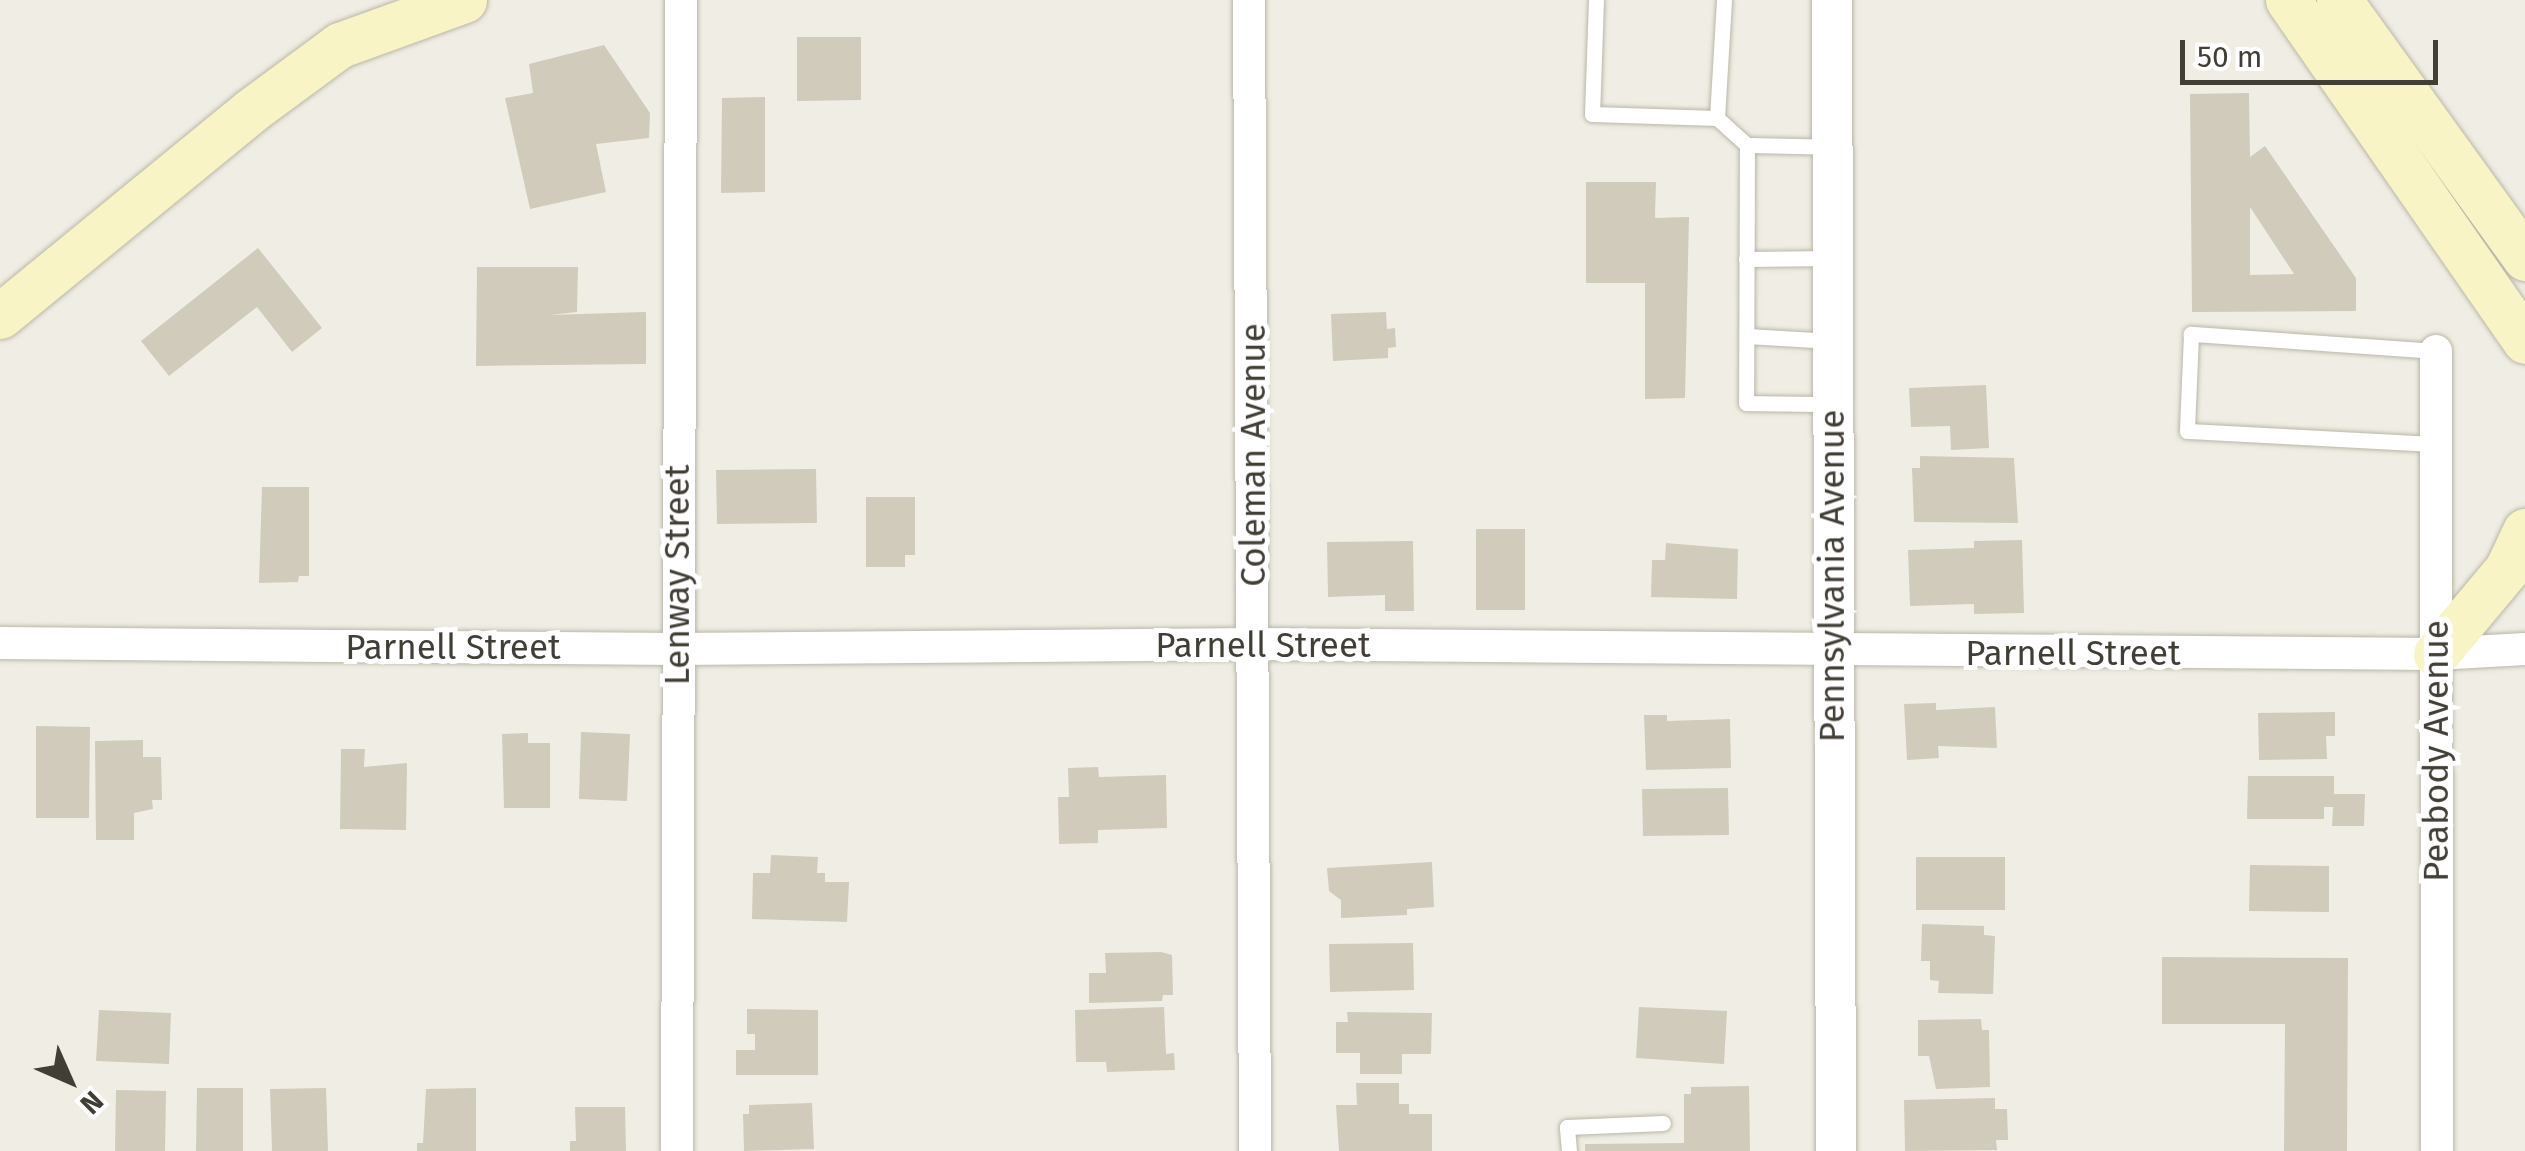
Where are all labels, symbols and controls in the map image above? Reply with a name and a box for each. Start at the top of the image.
scale bar [2185,20,2442,82]
text: 50 m [2197,39,2262,75]
street label: Coleman Avenue [1232,323,1274,587]
street label: Pennsylvania Avenue [1811,410,1853,742]
street label: Lenway Street [656,465,698,685]
street label: Peabody Avenue [2415,620,2457,882]
street label: Parnell Street [1155,624,1371,666]
street label: Parnell Street [345,626,561,668]
street label: Parnell Street [1965,632,2181,674]
north arrow [20,1031,120,1131]
text: N [73,1084,110,1121]

